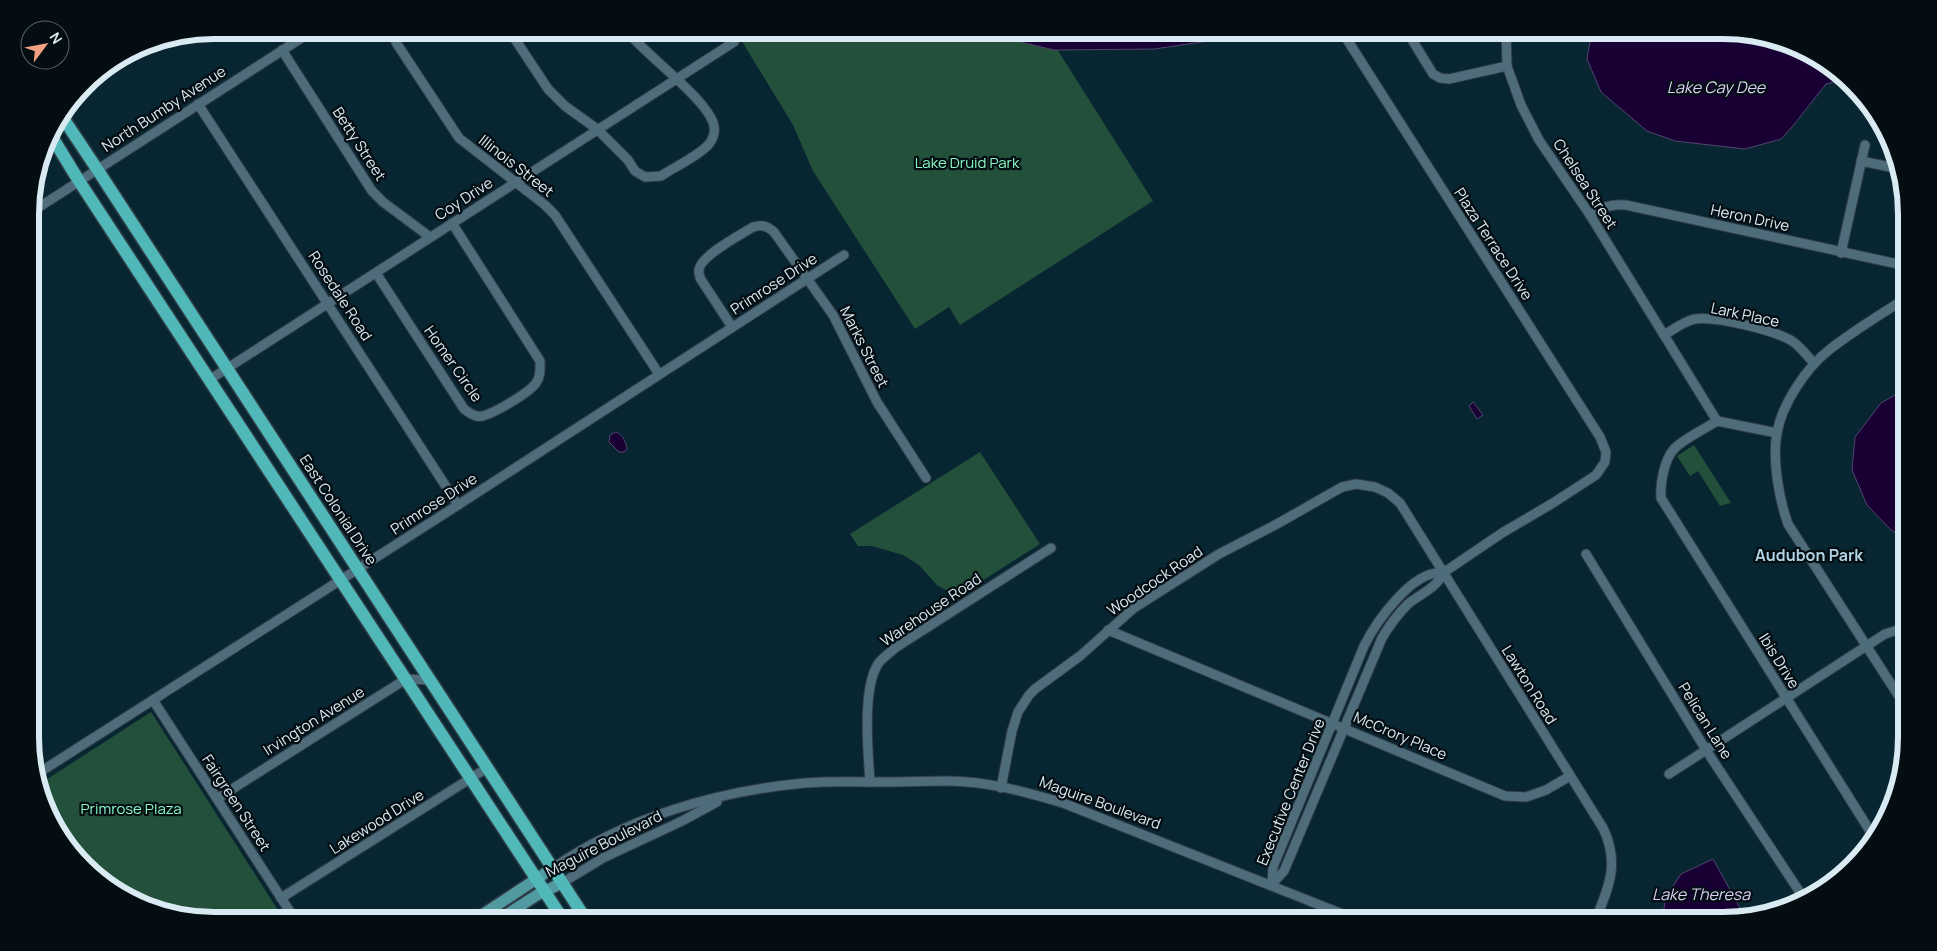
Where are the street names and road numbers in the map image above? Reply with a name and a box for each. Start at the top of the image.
street label: North Bumby Avenue [98,60,230,157]
street label: Betty Street [328,103,391,185]
street label: Illinois Street [474,130,558,202]
street label: Chelsea Street [1548,134,1622,233]
street label: Coy Drive [431,172,497,225]
street label: Plaza Terrace Drive [1449,183,1538,304]
street label: Heron Drive [1709,199,1792,236]
street label: Rosedale Road [304,247,377,345]
street label: Primrose Drive [726,248,821,319]
street label: Lark Place [1709,297,1782,332]
street label: Marks Street [835,303,894,391]
street label: Homer Circle [419,321,488,406]
street label: East Colonial Drive [295,450,382,569]
street label: Primrose Drive [386,468,481,539]
street label: Woodcock Road [1103,541,1207,620]
street label: Warehouse Road [876,568,985,651]
street label: Ibis Drive [1754,629,1805,693]
street label: Lawton Road [1497,641,1562,728]
street label: Pelican Lane [1673,678,1737,763]
street label: Irvington Avenue [259,681,369,760]
street label: McCrory Place [1350,706,1450,765]
street label: Executive Center Drive [1251,715,1330,868]
street label: Fairgreen Street [197,750,276,855]
street label: Maguire Boulevard [1037,771,1164,834]
street label: Lakewood Drive [326,784,428,859]
street label: Maguire Boulevard [542,805,666,882]

